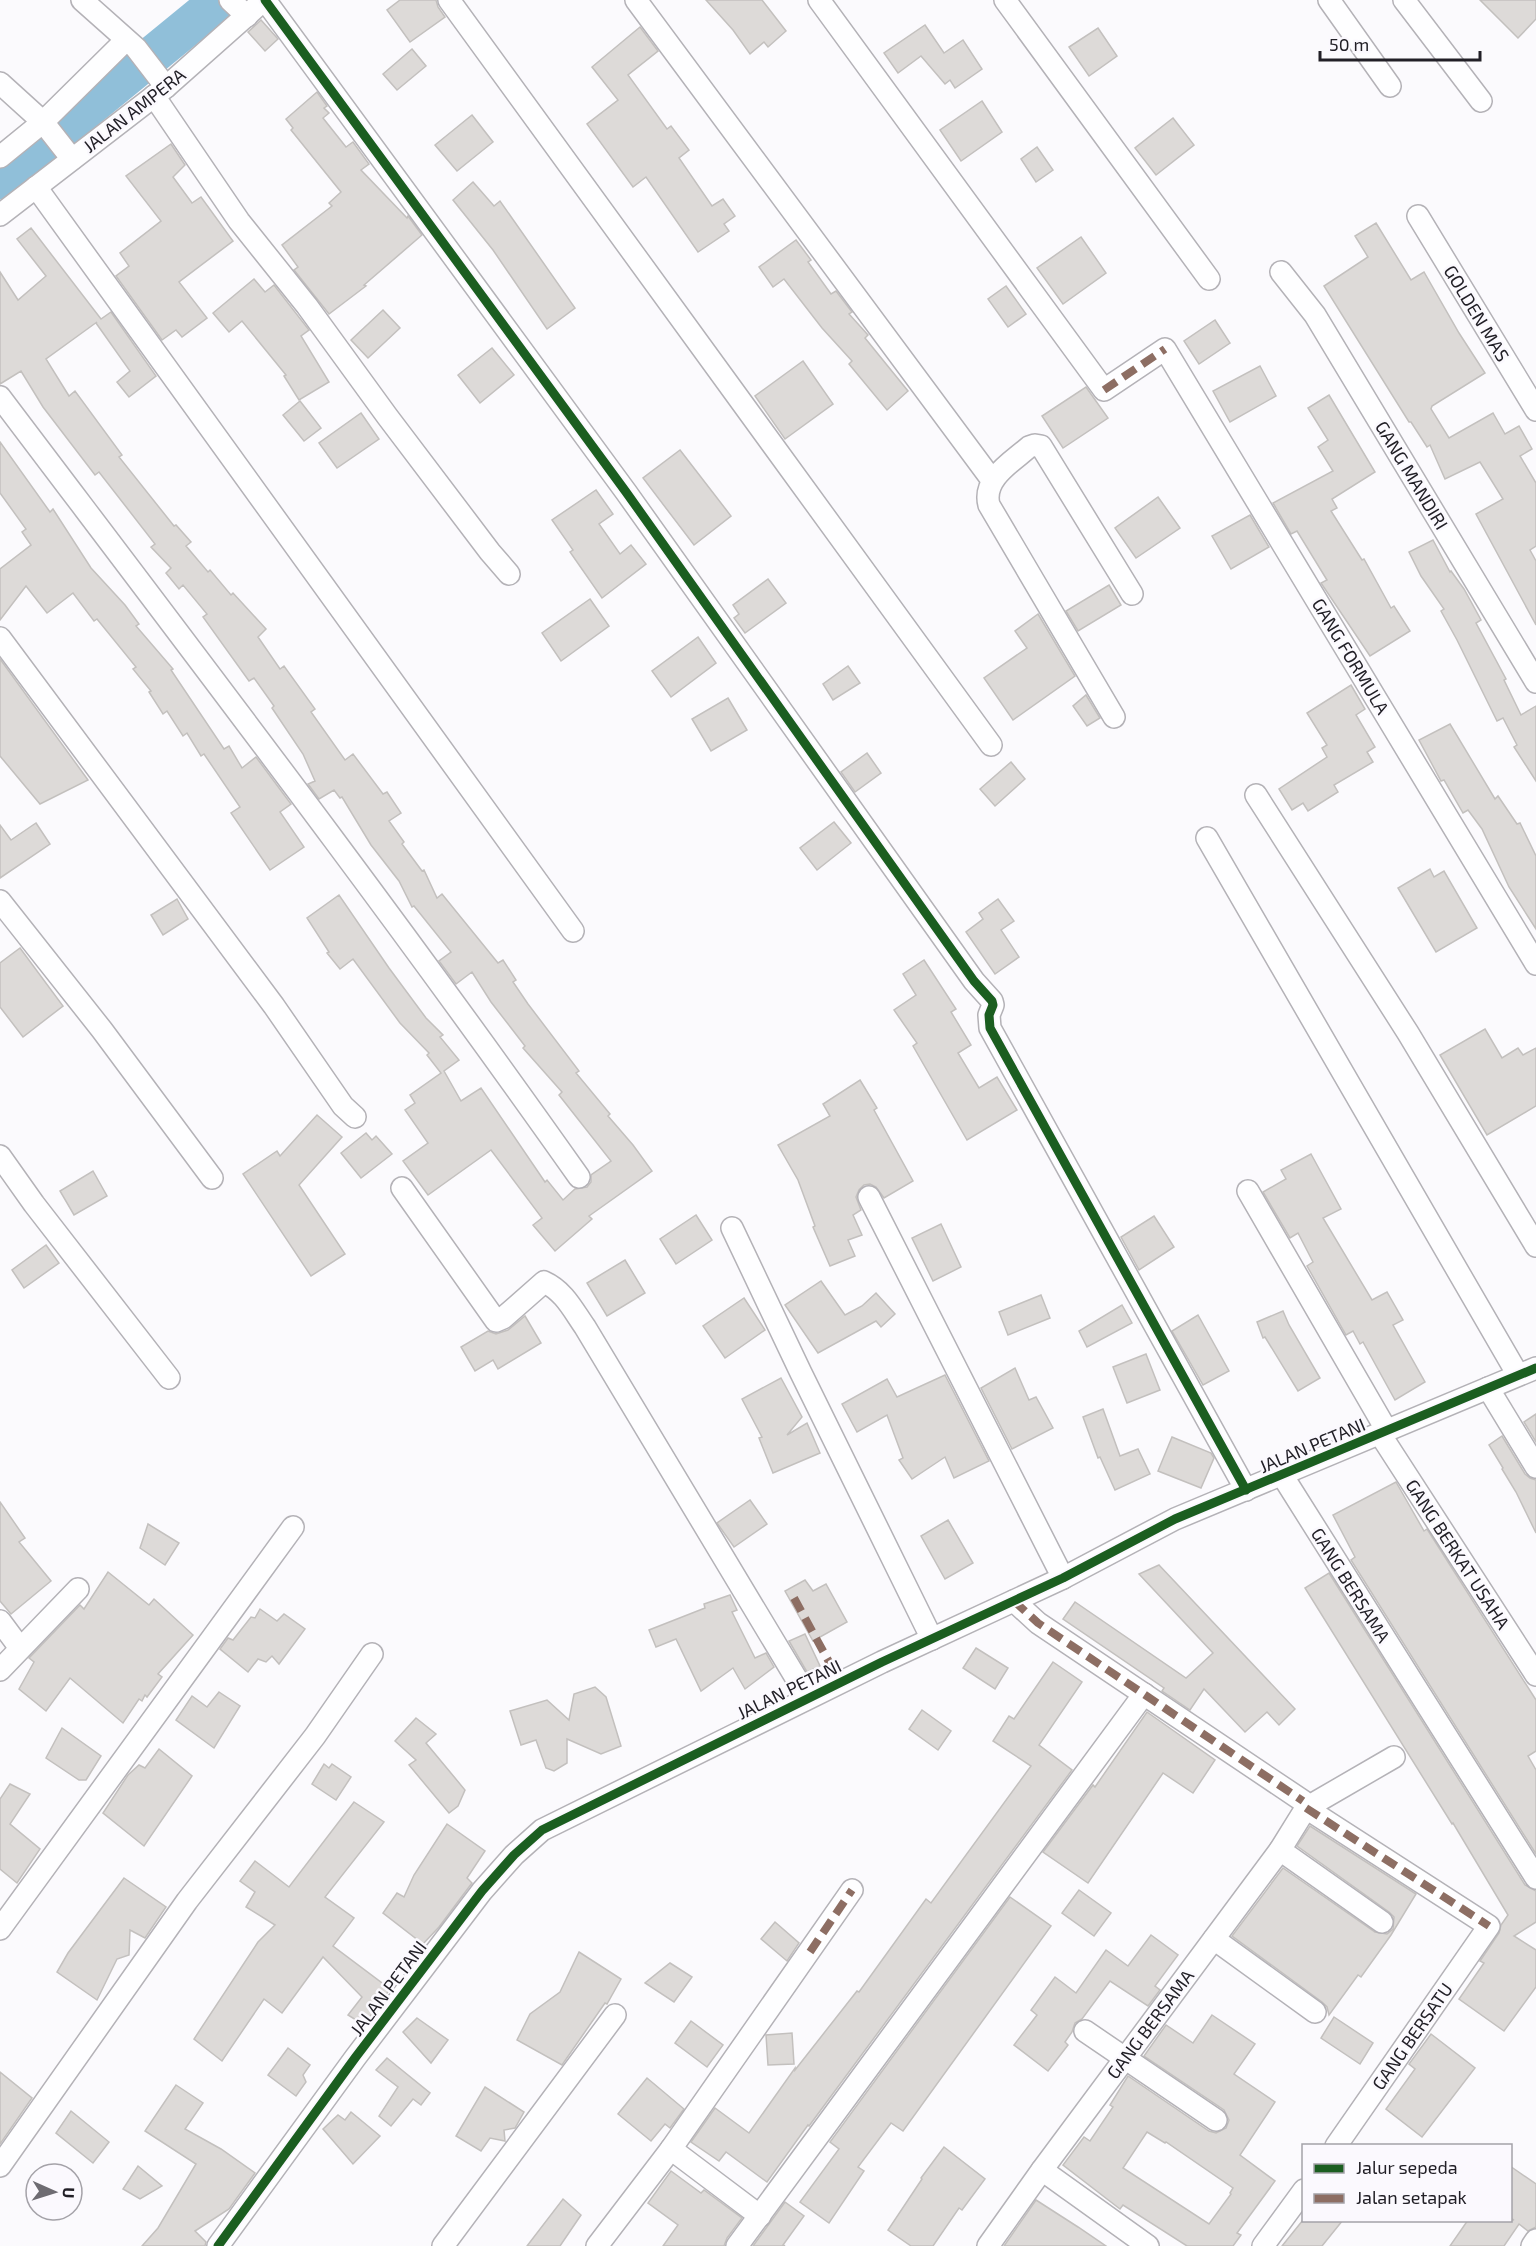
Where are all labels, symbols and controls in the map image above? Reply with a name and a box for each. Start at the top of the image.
scale bar [1320,24,1480,62]
text: 50 m [1329,33,1369,55]
street label: JALAN AMPERA [78,63,190,157]
street label: GOLDEN MAS [1440,261,1514,365]
street label: GANG MANDIRI [1371,417,1453,533]
street label: GANG FORMULA [1308,594,1395,719]
street label: JALAN PETANI [1256,1413,1368,1477]
street label: GANG BERKAT USAHA [1401,1475,1515,1634]
street label: GANG BERSAMA [1307,1524,1396,1647]
street label: JALAN PETANI [733,1654,845,1724]
street label: JALAN PETANI [345,1936,431,2040]
street label: GANG BERSAMA [1102,1964,1199,2083]
street label: GANG BERSATU [1367,1978,1457,2094]
legend [1302,2144,1512,2222]
text: Jalur sepeda [1356,2156,1458,2178]
north arrow [24,2162,84,2222]
text: Jalan setapak [1356,2186,1467,2208]
text: U [60,2187,79,2199]

